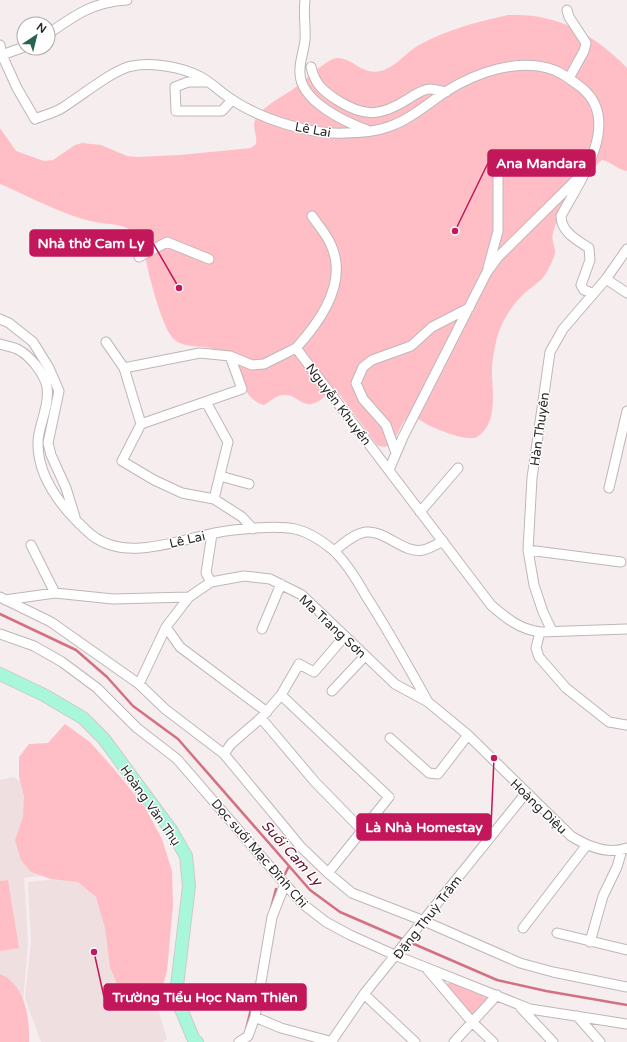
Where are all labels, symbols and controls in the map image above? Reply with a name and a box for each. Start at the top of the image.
north arrow [16,16,56,56]
text: N [34,20,49,36]
street label: Lê Lai [294,119,332,141]
callout: Ana Mandara [488,150,595,176]
text: Ana Mandara [496,155,586,172]
callout: Nhà thờ Cam Ly [30,230,153,256]
text: Nhà thờ Cam Ly [38,235,145,252]
street label: Nguyễn Khuyến [302,360,374,449]
street label: Hàn Thuyên [527,391,553,467]
street label: Lê Lai [168,528,207,552]
street label: Ma Trang Sơn [295,592,369,662]
street label: Hoàng Văn Thụ [116,762,184,849]
street label: Hoàng Diệu [507,776,570,838]
street label: Dọc suối Mạc Đĩnh Chi [208,796,311,911]
callout: Là Nhà Homestay [357,814,491,840]
water label: Suối Cam Ly [258,817,326,891]
text: Là Nhà Homestay [365,819,483,836]
street label: Đặng Thuỳ Trâm [390,873,465,963]
callout: Trường Tiểu Học Nam Thiên [104,984,306,1010]
text: Trường Tiểu Học Nam Thiên [111,989,298,1006]

